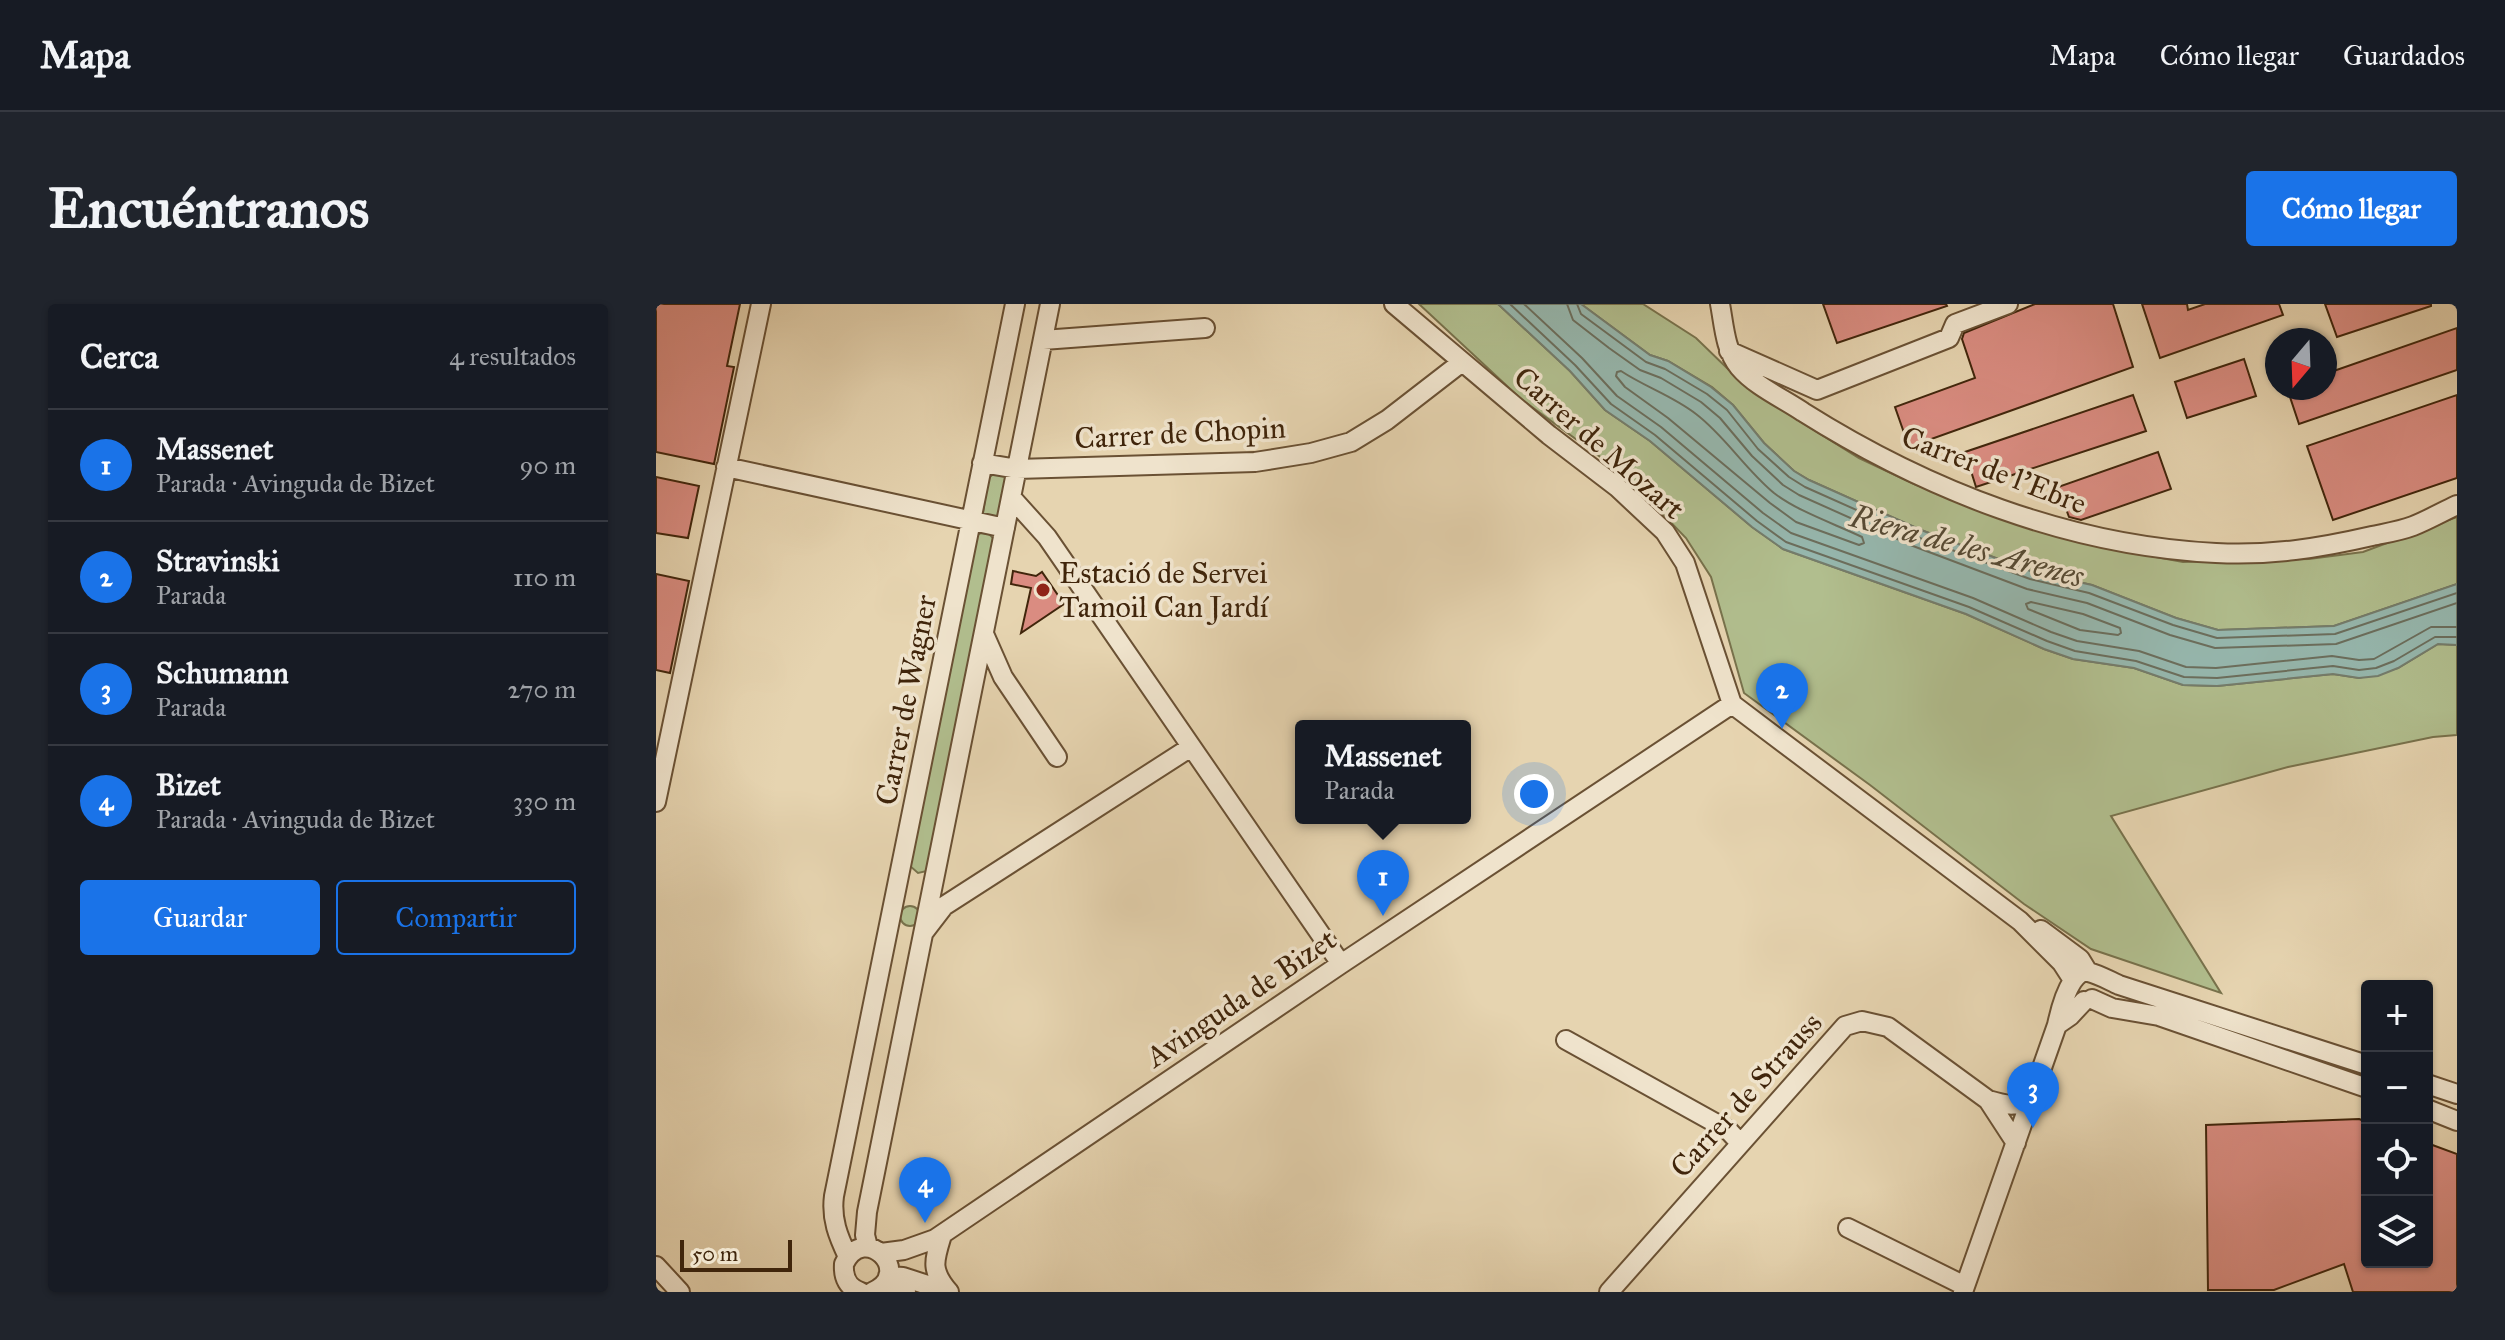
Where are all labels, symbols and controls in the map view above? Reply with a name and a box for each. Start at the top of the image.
text: Mapa [40,32,130,78]
text: Mapa [2049,38,2116,73]
text: Cómo llegar [2160,38,2299,73]
text: Guardados [2343,38,2465,73]
button: Cómo llegar [2246,171,2457,246]
text: Encuéntranos [48,174,369,242]
north arrow [2265,328,2337,400]
text: Cerca [80,336,159,377]
text: 4 resultados [449,340,576,372]
street label: Carrer de Mozart [1506,359,1692,527]
street label: Carrer de Chopin [1073,409,1287,457]
street label: Carrer de l'Ebre [1897,418,2091,522]
text: Massenet [156,431,273,467]
text: 1 [101,449,111,481]
text: 90 m [519,449,576,481]
text: Parada · Avinguda de Bizet [156,467,435,499]
water label: Riera de les Arenes [1845,496,2088,597]
text: Stravinski [156,543,280,579]
place label: Estació de Servei Tamoil Can Jardí [1059,555,1270,625]
text: 2 [100,561,112,593]
text: 110 m [513,561,576,593]
text: Parada [156,579,226,611]
marker: Estació de Servei Tamoil Can Jardí [1034,581,1052,599]
street label: Carrer de Wagner [868,591,944,808]
text: Schumann [156,655,289,691]
pin: 2 [1756,663,1808,729]
text: 3 [101,673,111,705]
text: 270 m [507,673,576,705]
text: Parada [156,691,226,723]
popup [1295,720,1471,824]
text: Massenet [1324,738,1442,774]
text: Bizet [156,767,221,803]
text: Parada [1324,774,1394,806]
your location [1514,774,1554,814]
text: 4 [99,785,113,817]
text: 330 m [513,785,576,817]
text: Parada · Avinguda de Bizet [156,803,435,835]
pin: 1 [1357,850,1409,916]
button: Guardar [80,880,320,955]
button: Compartir [336,880,576,955]
street label: Avinguda de Bizet [1137,921,1343,1076]
map controls [2361,980,2433,1268]
button: + [2361,980,2433,1052]
street label: Carrer de Strauss [1663,1005,1829,1185]
button: − [2361,1052,2433,1124]
pin: 3 [2007,1062,2059,1128]
button: locate [2361,1124,2433,1196]
pin: 4 [899,1157,951,1223]
button: layers [2361,1196,2433,1268]
scale bar [680,1236,792,1272]
text: 50 m [692,1240,738,1267]

